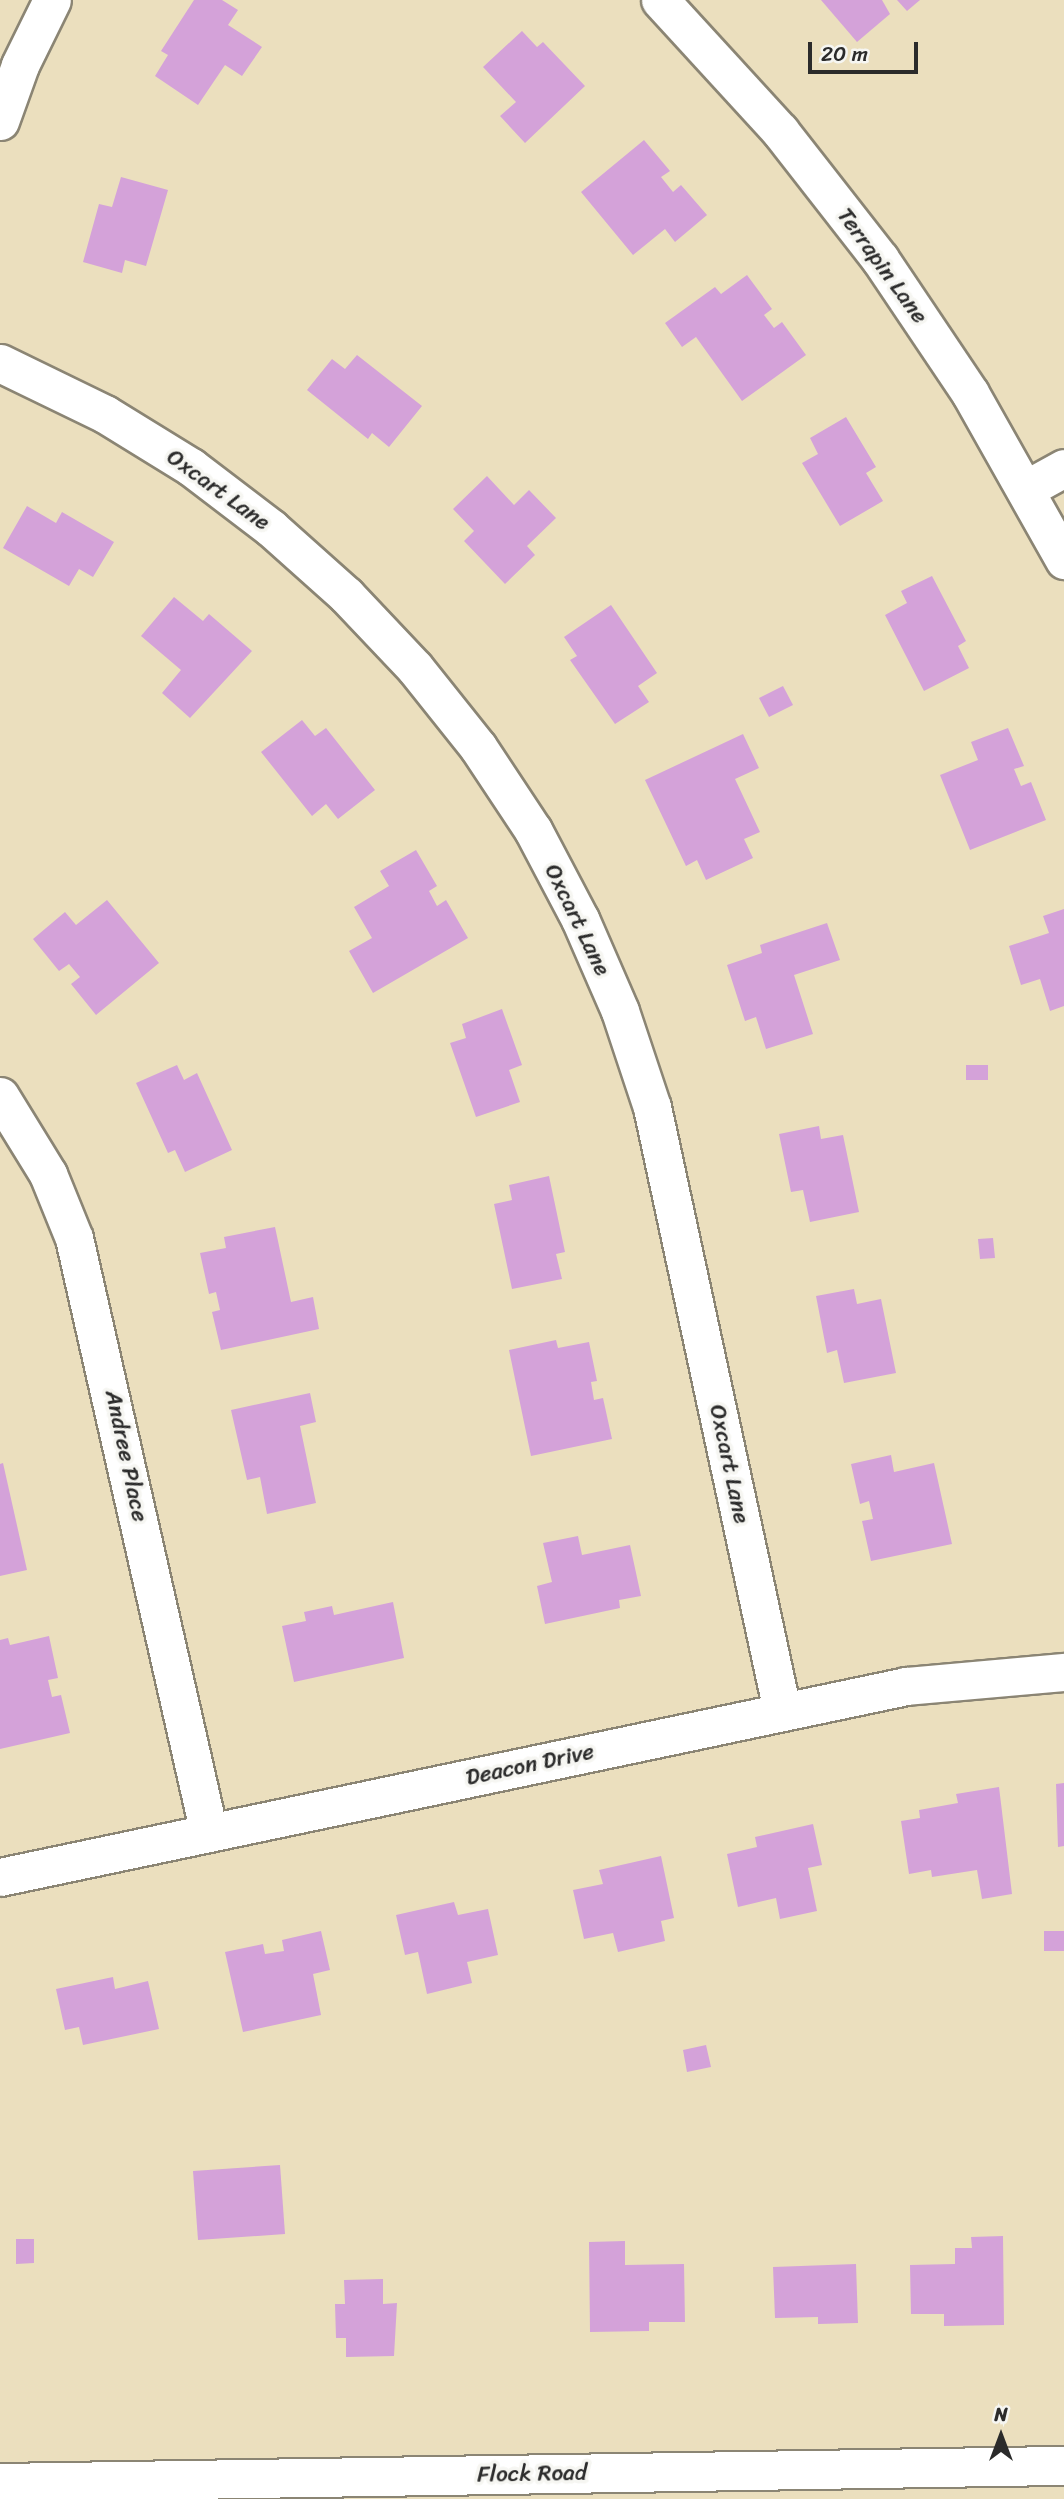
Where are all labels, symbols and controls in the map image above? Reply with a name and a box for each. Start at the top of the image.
scale bar [812,28,922,72]
text: 20 m [821,35,868,73]
street label: Terrapin Lane [831,203,933,329]
street label: Oxcart Lane [161,443,275,537]
street label: Oxcart Lane [538,859,616,981]
street label: Andree Place [99,1388,153,1524]
street label: Oxcart Lane [703,1402,755,1526]
street label: Deacon Drive [463,1738,597,1792]
text: N [994,2398,1008,2431]
north arrow [966,2401,1036,2471]
street label: Flock Road [477,2459,587,2489]

